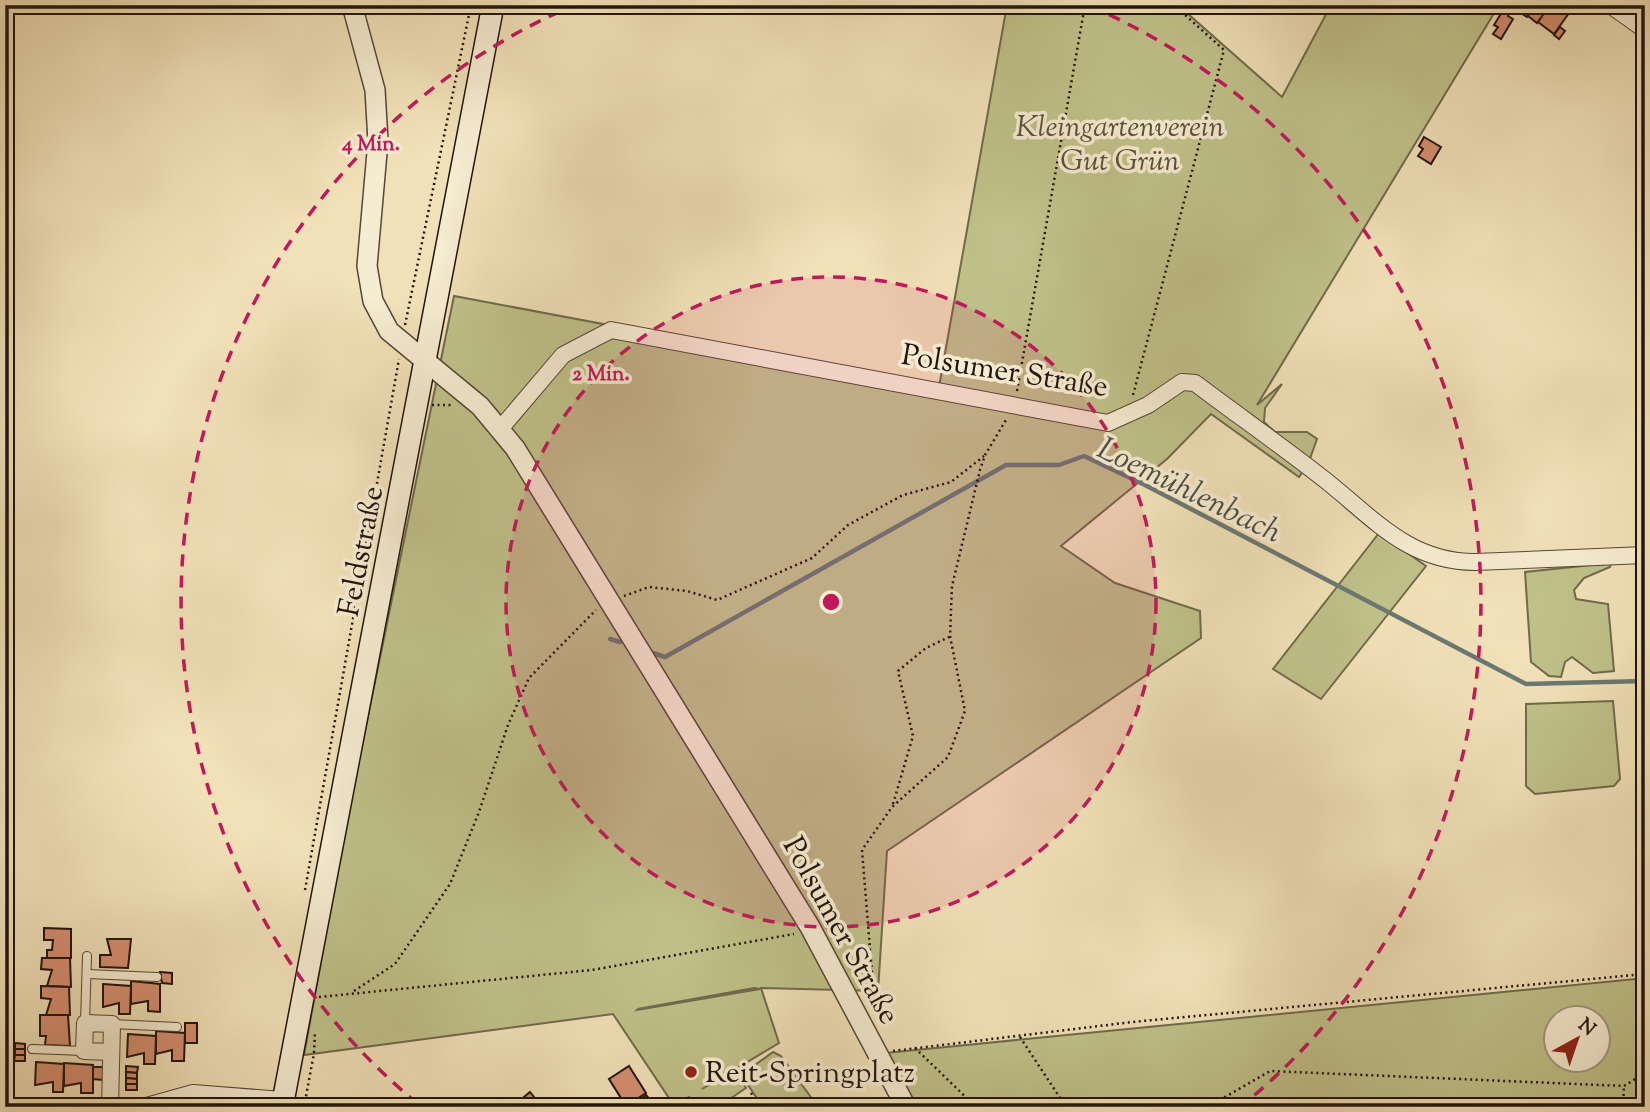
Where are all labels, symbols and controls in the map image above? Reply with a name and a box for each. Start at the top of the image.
park label: Kleingartenverein Gut Grün [1016,107,1224,184]
text: 4 Min. [341,130,400,160]
street label: Polsumer Straße [898,335,1111,410]
text: 2 Min. [572,360,630,390]
water label: Loemühlenbach [1089,427,1289,557]
street label: Feldstraße [329,483,396,620]
centre of rings [819,590,843,614]
street label: Polsumer Straße [770,830,909,1033]
north arrow [1542,1004,1612,1074]
text: N [1572,1013,1601,1043]
place label: Reit-Springplatz [705,1053,915,1096]
marker: Reit-Springplatz [683,1064,699,1080]

